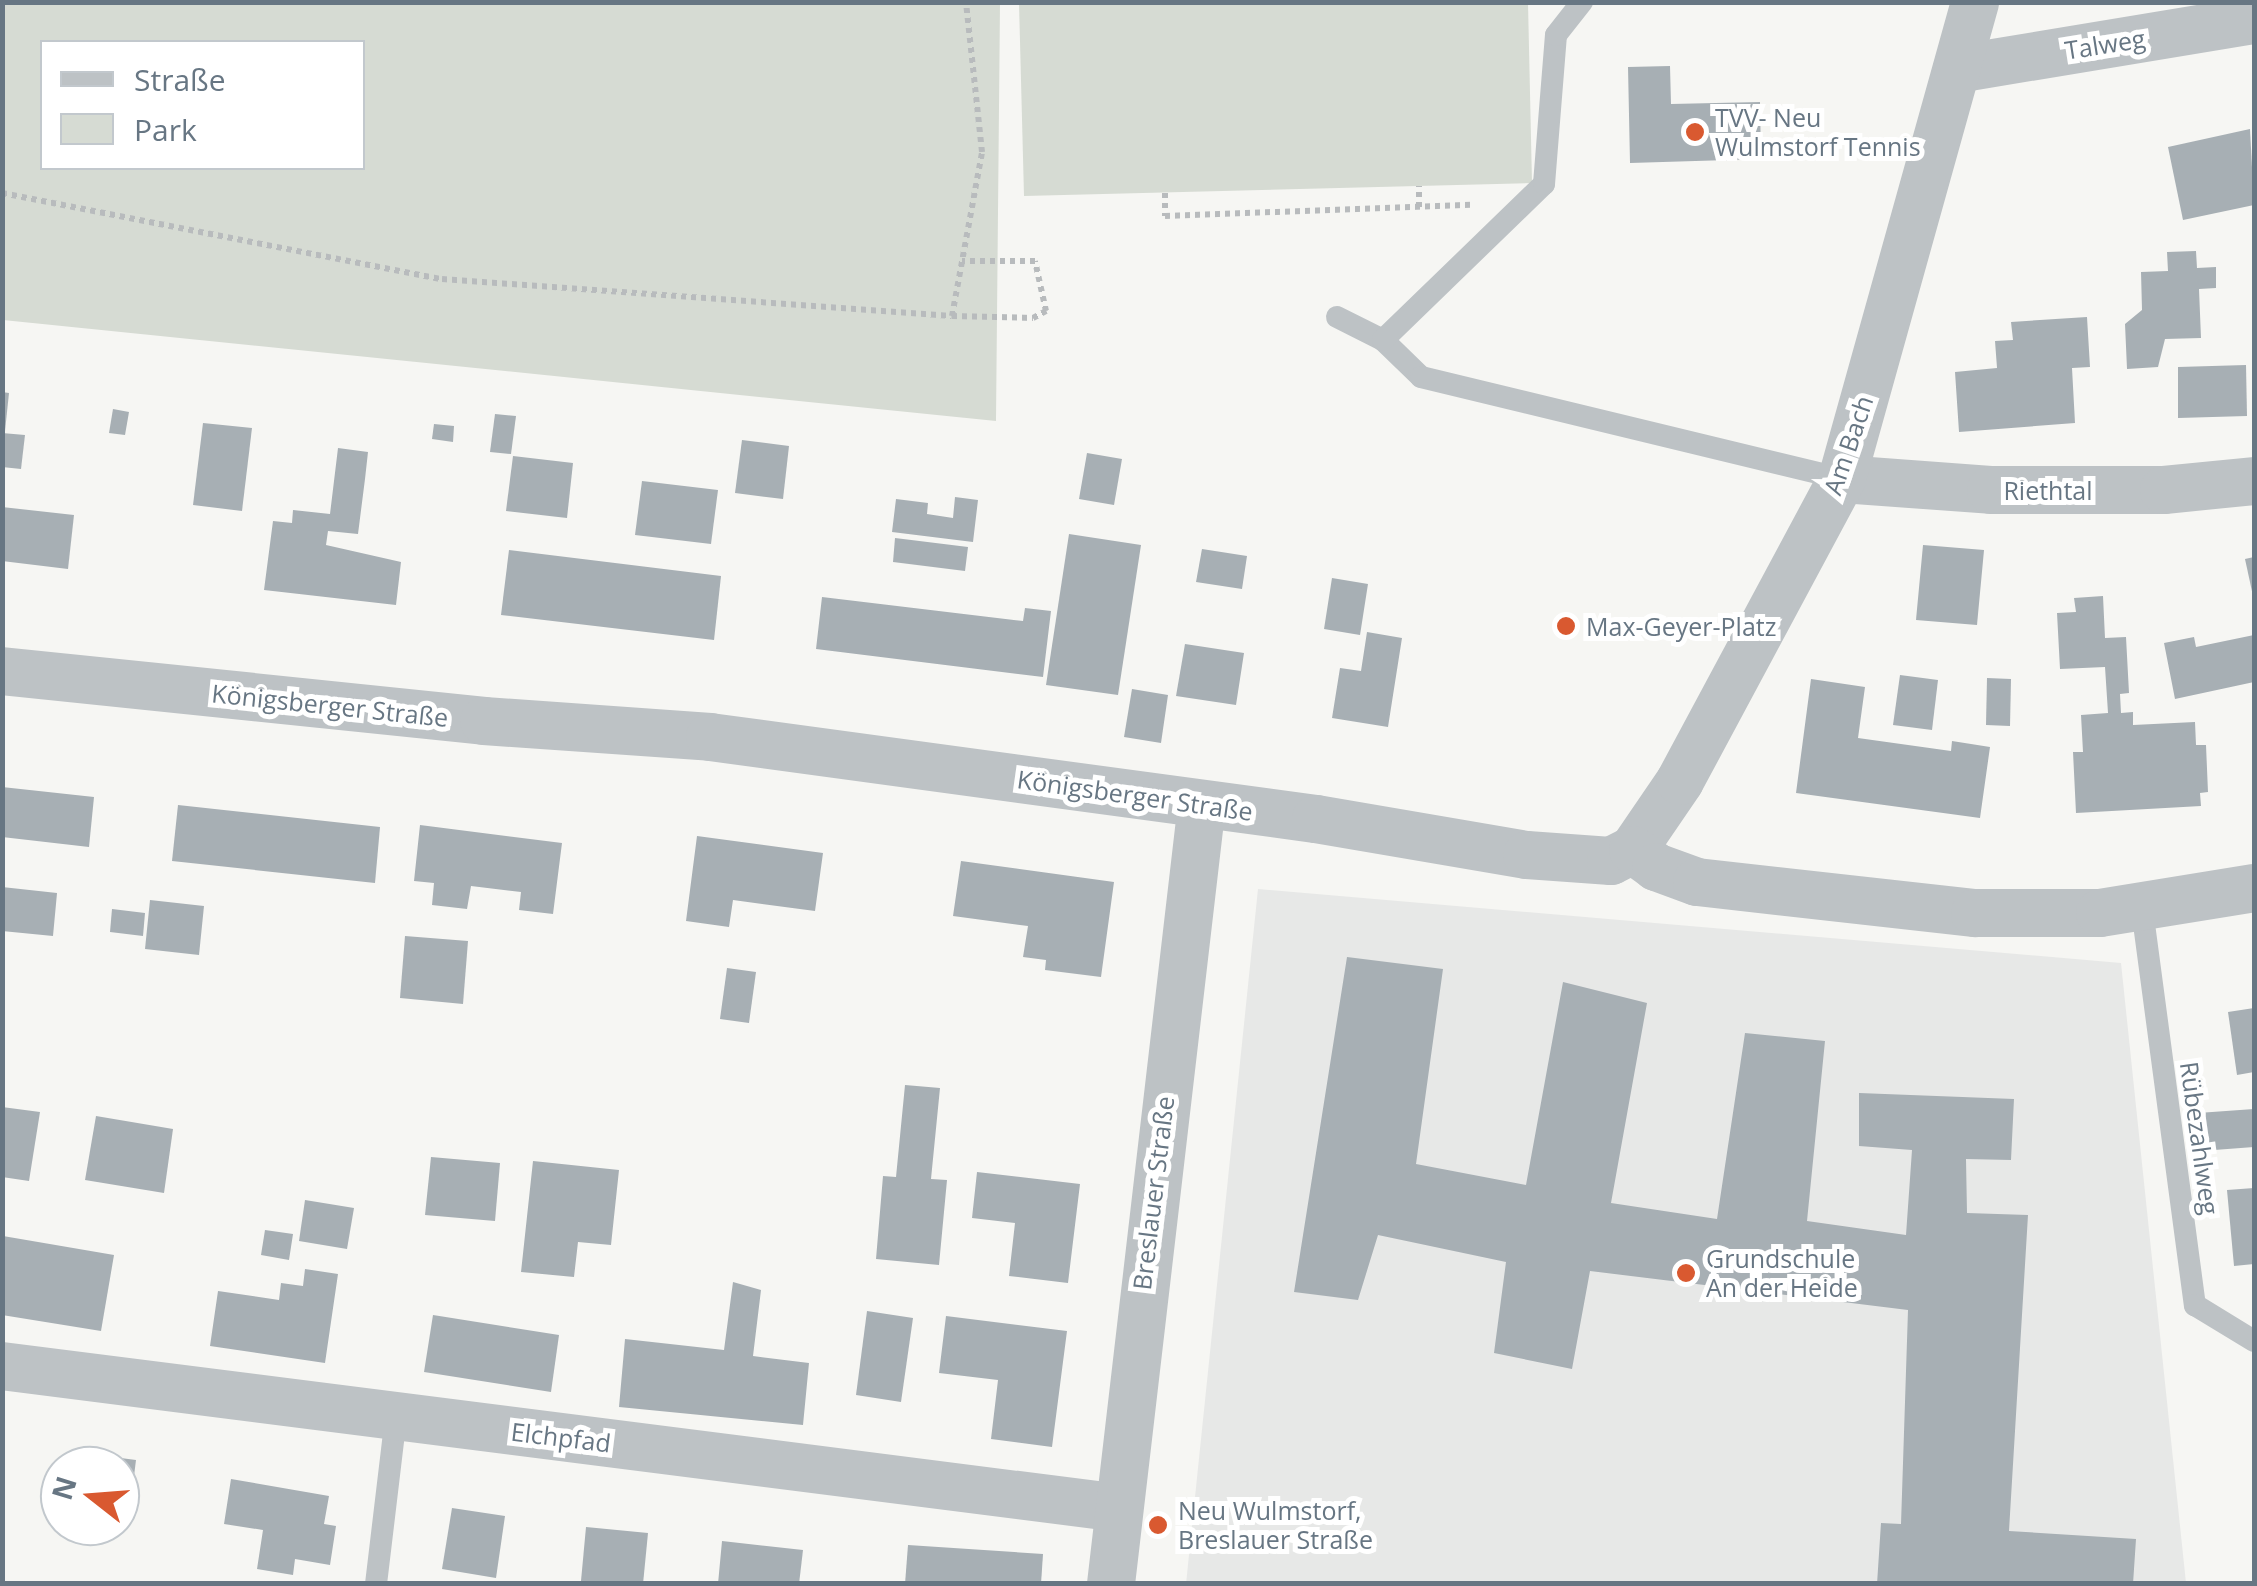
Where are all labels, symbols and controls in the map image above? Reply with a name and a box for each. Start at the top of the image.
street label: Talweg [2063,23,2147,65]
legend [40,40,365,170]
text: Straße [134,59,226,100]
place label: TVV- Neu Wulmstorf Tennis [1715,103,1921,162]
text: Park [134,109,197,150]
marker: TVV- Neu Wulmstorf Tennis [1684,121,1706,143]
street label: Am Bach [1817,392,1879,498]
street label: Riethtal [2003,475,2093,505]
place label: Max-Geyer-Platz [1586,611,1776,641]
marker: Max-Geyer-Platz [1555,615,1577,637]
street label: Königsberger Straße [210,678,450,732]
street label: Königsberger Straße [1015,764,1255,826]
street label: Rübezahlweg [2174,1059,2226,1217]
street label: Breslauer Straße [1126,1094,1180,1292]
place label: Grundschule An der Heide [1706,1244,1858,1303]
marker: Grundschule An der Heide [1675,1262,1697,1284]
street label: Elchpfad [509,1416,613,1458]
north arrow [40,1446,140,1546]
text: N [42,1471,85,1504]
place label: Neu Wulmstorf, Breslauer Straße [1178,1496,1373,1555]
marker: Neu Wulmstorf, Breslauer Straße [1147,1514,1169,1536]

